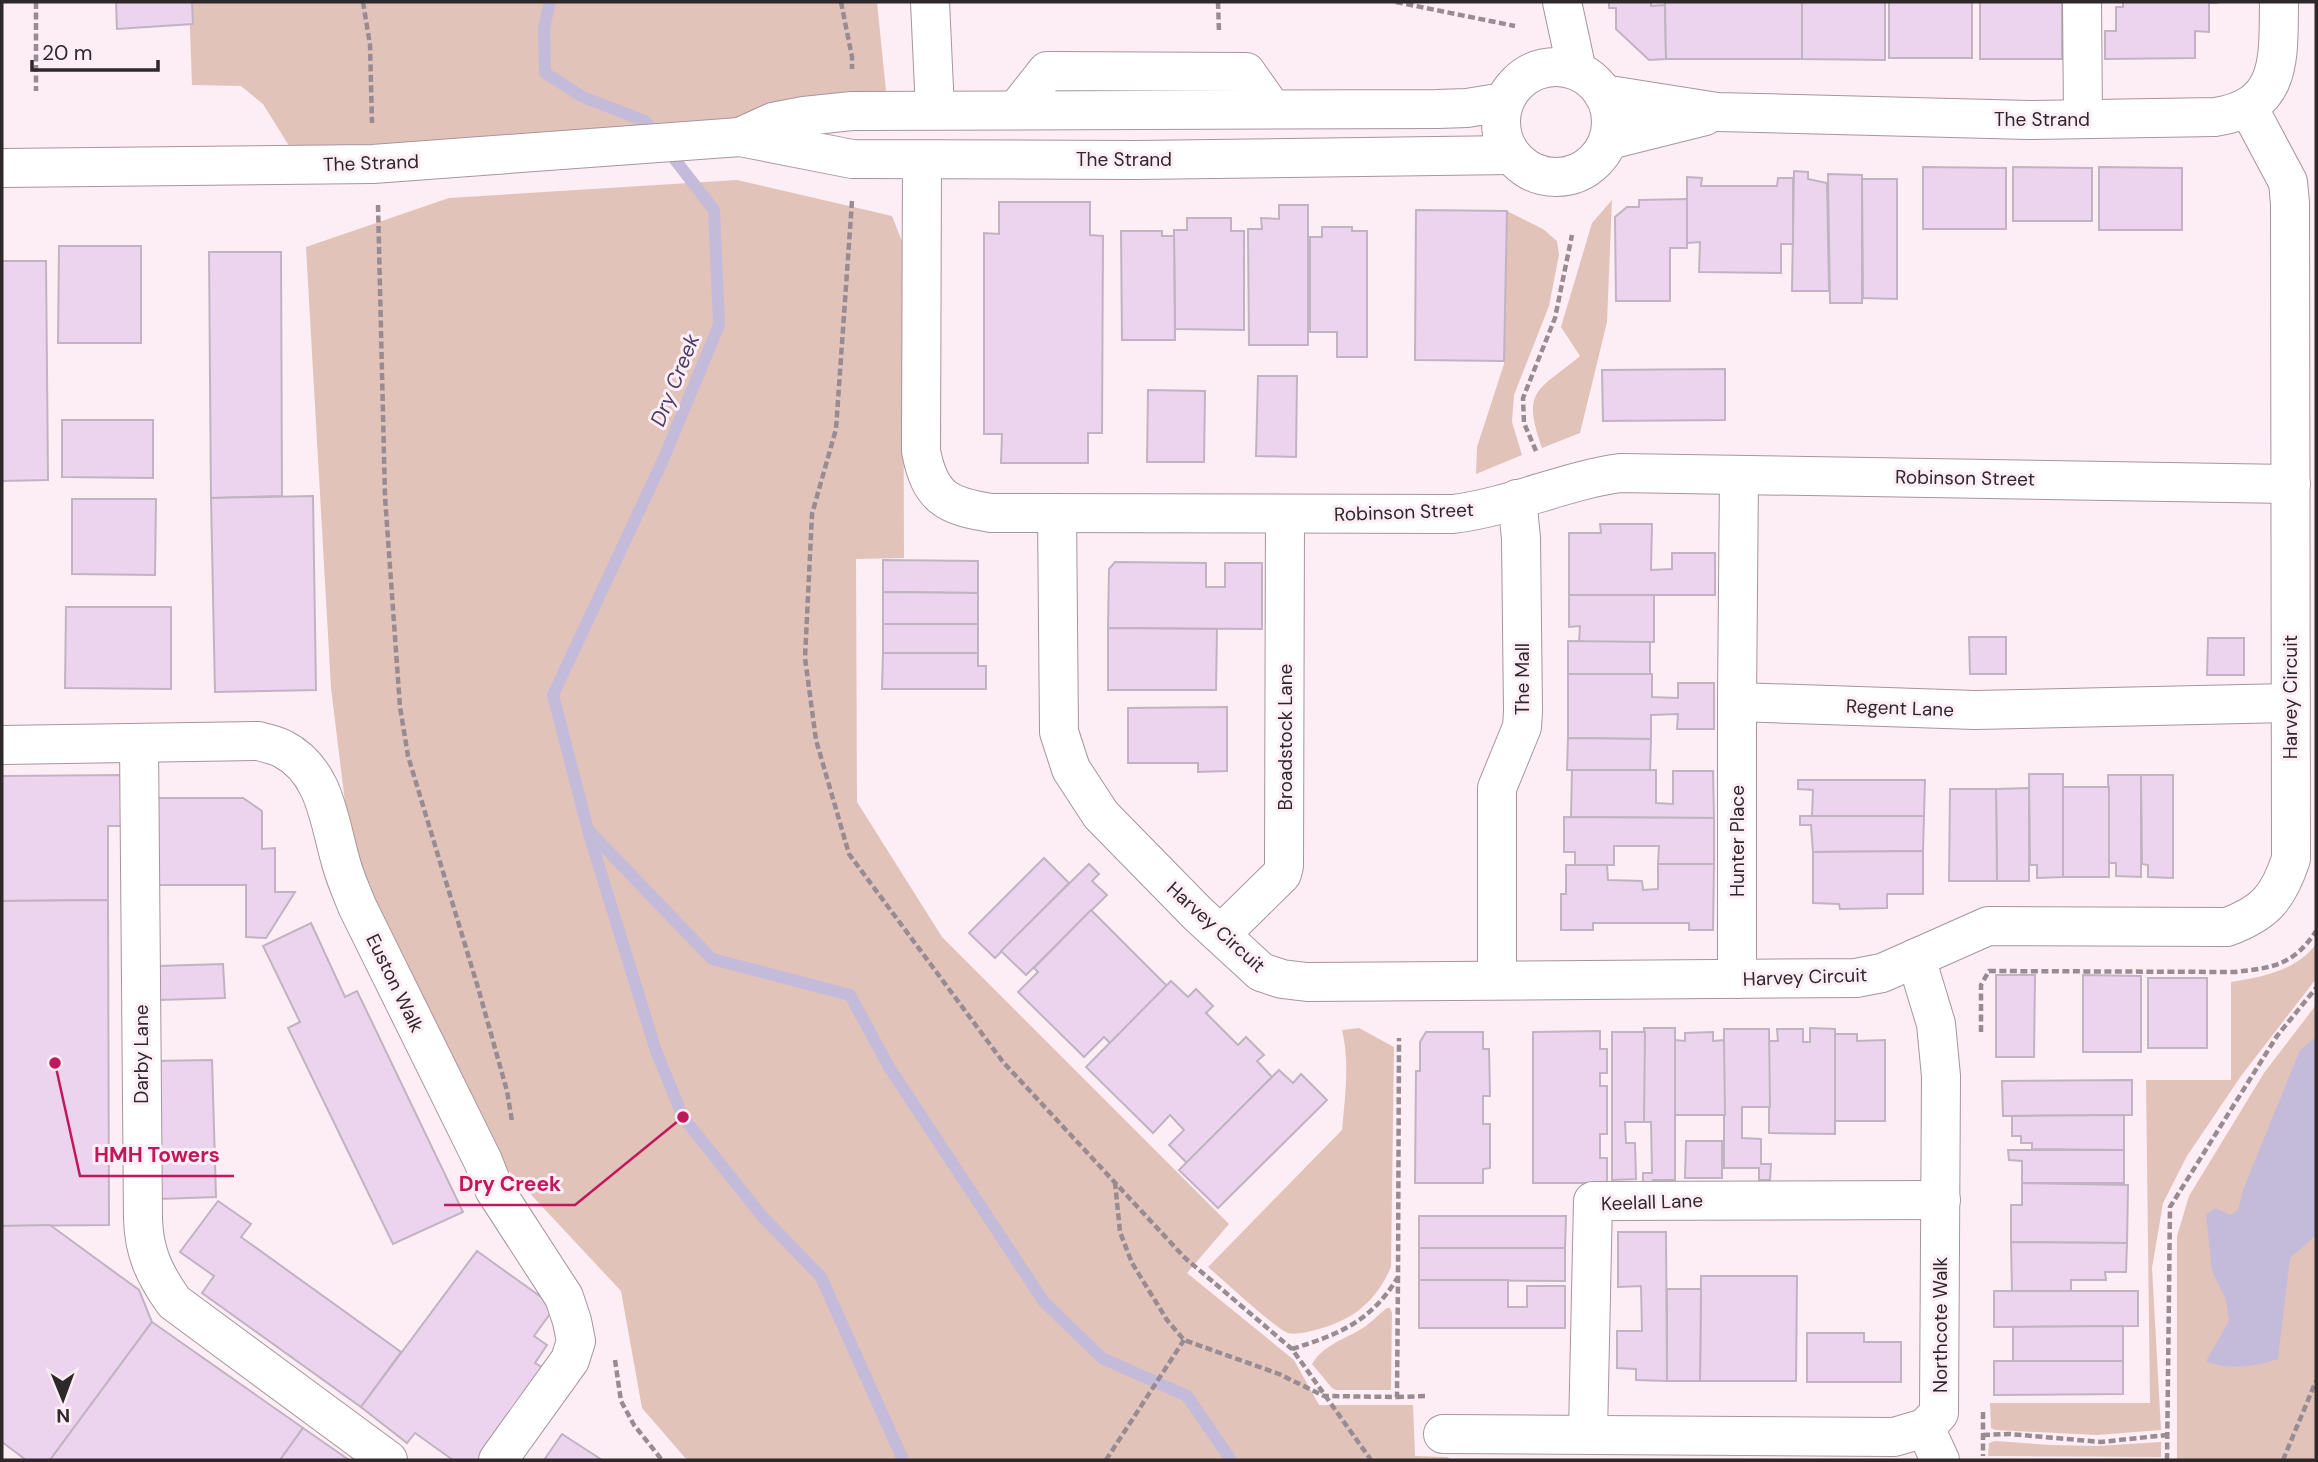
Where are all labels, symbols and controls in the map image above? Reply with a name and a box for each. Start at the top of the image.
scale bar [32,28,158,72]
text: 20 m [42,39,93,67]
street label: The Strand [1994,107,2090,132]
street label: The Strand [1076,147,1172,172]
street label: The Strand [323,149,419,177]
water label: Dry Creek [644,329,706,430]
street label: Robinson Street [1895,464,2035,492]
street label: Robinson Street [1334,497,1474,527]
street label: Harvey Circuit [2278,635,2303,759]
street label: The Mall [1510,643,1535,715]
street label: Broadstock Lane [1273,664,1298,810]
street label: Regent Lane [1846,694,1954,722]
street label: Hunter Place [1725,785,1750,897]
street label: Harvey Circuit [1161,876,1271,978]
street label: Euston Walk [360,930,430,1037]
street label: Harvey Circuit [1742,962,1868,992]
street label: Darby Lane [129,1004,154,1104]
callout: HMH Towers [80,1134,234,1176]
text: HMH Towers [94,1141,220,1169]
callout: Dry Creek [444,1163,575,1205]
text: Dry Creek [459,1170,561,1198]
street label: Keelall Lane [1600,1188,1704,1216]
street label: Northcote Walk [1928,1256,1953,1393]
north arrow [28,1364,98,1434]
text: N [56,1403,70,1428]

